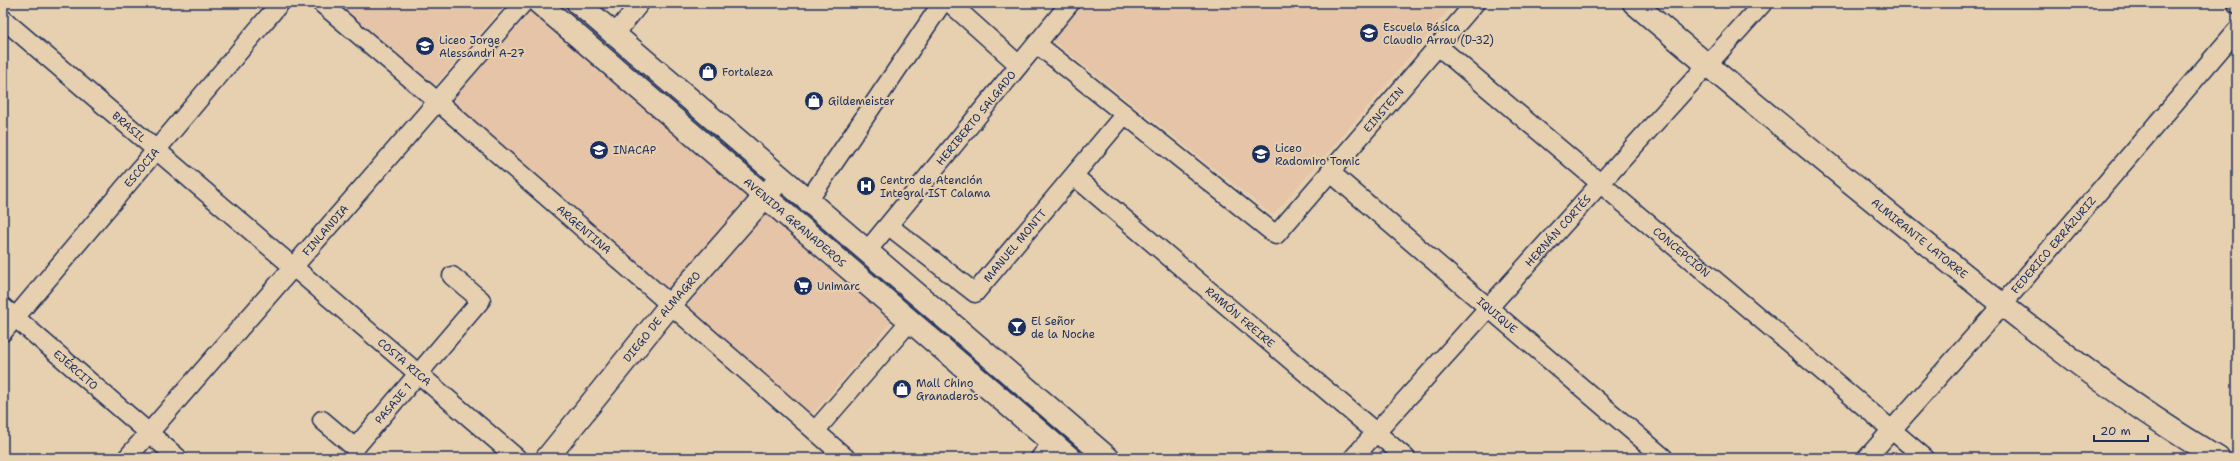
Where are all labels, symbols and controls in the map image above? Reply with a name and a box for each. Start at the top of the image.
place label: Escuela Básica Claudio Arrau (D-32) [1383,20,1494,48]
school or university icon: Escuela Básica Claudio Arrau (D-32) [1358,22,1380,44]
place label: Liceo Jorge Alessandri A-27 [439,33,525,61]
school or university icon: Liceo Jorge Alessandri A-27 [414,35,436,57]
shop icon: Fortaleza [697,61,719,83]
place label: Fortaleza [722,65,773,80]
street label: HERIBERTO SALGADO [933,68,1020,169]
street label: EINSTEIN [1360,84,1407,136]
shop icon: Gildemeister [803,90,825,112]
place label: Gildemeister [828,94,895,109]
street label: BRASIL [109,108,149,146]
school or university icon: INACAP [588,139,610,161]
place label: Liceo Radomiro Tomic [1275,141,1360,169]
place label: INACAP [613,143,656,158]
school or university icon: Liceo Radomiro Tomic [1250,143,1272,165]
street label: ESCOCIA [121,145,163,191]
place label: Centro de Atención Integral IST Calama [880,173,990,201]
street label: AVENIDA GRANADEROS [740,174,849,271]
hospital icon: Centro de Atención Integral IST Calama [855,175,877,197]
street label: HERNÁN CORTÉS [1522,192,1595,270]
street label: FEDERICO ERRÁZURIZ [2008,193,2100,297]
street label: ALMIRANTE LATORRE [1868,195,1971,282]
street label: FINLANDIA [299,202,352,259]
street label: ARGENTINA [553,202,614,258]
street label: MANUEL MONTT [980,206,1050,285]
street label: CONCEPCIÓN [1649,224,1713,281]
street label: DIEGO DE ALMAGRO [620,268,704,366]
supermarket icon: Unimarc [792,275,814,297]
place label: Unimarc [817,279,861,294]
street label: RAMÓN FREIRE [1202,284,1278,351]
street label: IQUIQUE [1473,294,1520,337]
place label: El Señor de la Noche [1031,314,1095,342]
bar icon: El Señor de la Noche [1006,316,1028,338]
street label: COSTA RICA [374,335,434,389]
street label: EJÉRCITO [50,347,101,394]
place label: Mall Chino Granaderos [916,376,979,404]
shop icon: Mall Chino Granaderos [891,378,913,400]
street label: PASAJE 1 [372,380,415,427]
scale bar [2094,417,2148,443]
text: 20 m [2100,423,2131,439]

